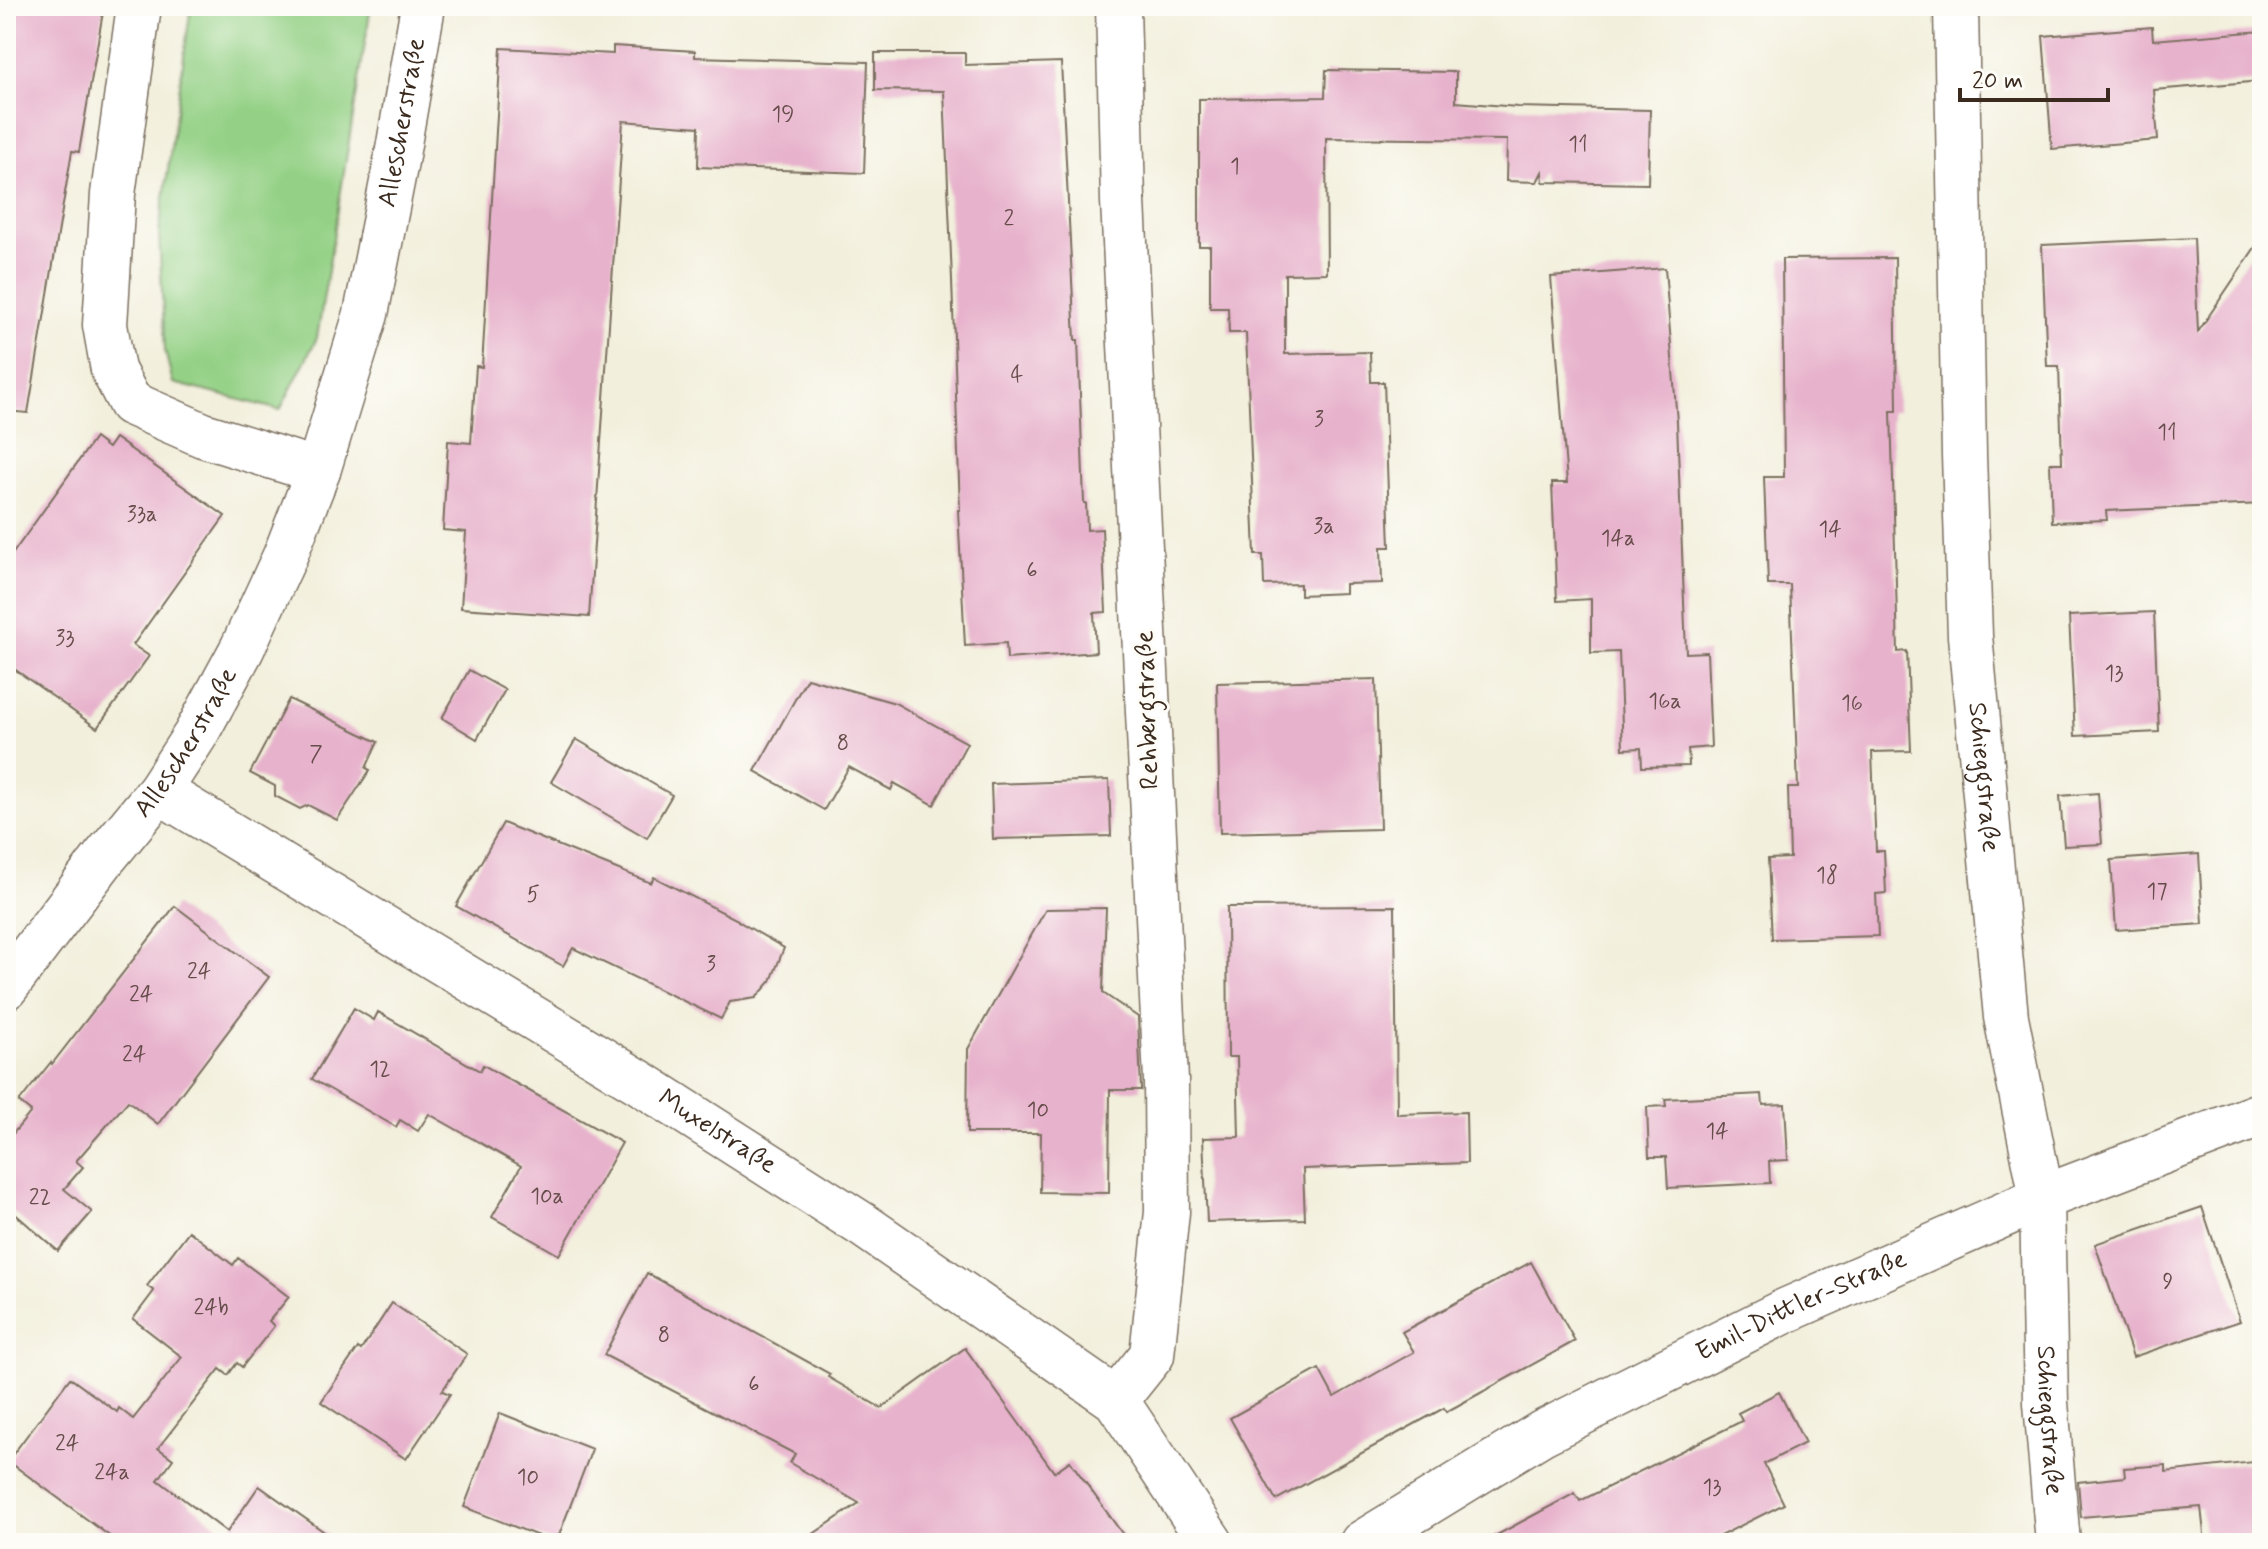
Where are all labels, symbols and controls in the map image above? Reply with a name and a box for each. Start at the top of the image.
street label: Allescherstraße [370,35,434,210]
scale bar [1960,52,2108,102]
text: 20 m [1972,66,2023,97]
house number: 19 [772,101,794,129]
house number: 11 [1568,131,1588,159]
house number: 1 [1230,153,1240,181]
house number: 2 [1004,205,1015,233]
house number: 4 [1011,361,1024,389]
house number: 3 [1314,406,1324,434]
house number: 11 [2157,419,2177,447]
house number: 33a [127,501,157,529]
house number: 3a [1313,513,1335,541]
house number: 14 [1818,516,1842,544]
house number: 14a [1601,525,1635,553]
house number: 6 [1026,557,1038,585]
house number: 33 [55,625,75,653]
street label: Rehbergstraße [1128,630,1171,790]
house number: 13 [2104,660,2124,688]
street label: Allescherstraße [127,662,246,825]
house number: 16a [1648,688,1682,716]
house number: 16 [1841,690,1863,718]
street label: Schieggstraße [1959,701,2007,854]
house number: 8 [837,730,849,758]
house number: 7 [309,741,323,769]
house number: 18 [1816,862,1838,890]
house number: 17 [2147,878,2167,906]
house number: 5 [526,881,540,909]
house number: 3 [706,951,716,979]
house number: 24 [187,958,211,986]
house number: 24 [129,981,153,1009]
house number: 24 [122,1041,146,1069]
house number: 12 [369,1056,391,1084]
street label: Muxelstraße [651,1081,783,1182]
house number: 10 [1027,1097,1049,1125]
house number: 14 [1705,1118,1729,1146]
house number: 10a [530,1183,564,1211]
house number: 22 [29,1184,51,1212]
street label: Emil-Dittler-Straße [1690,1242,1912,1370]
house number: 9 [2163,1268,2173,1296]
house number: 24b [194,1294,228,1322]
house number: 8 [658,1322,670,1350]
street label: Schieggstraße [2027,1345,2071,1497]
house number: 6 [748,1371,760,1399]
house number: 24 [55,1430,79,1458]
house number: 24a [94,1459,130,1487]
house number: 10 [517,1464,539,1492]
house number: 13 [1702,1474,1722,1502]

